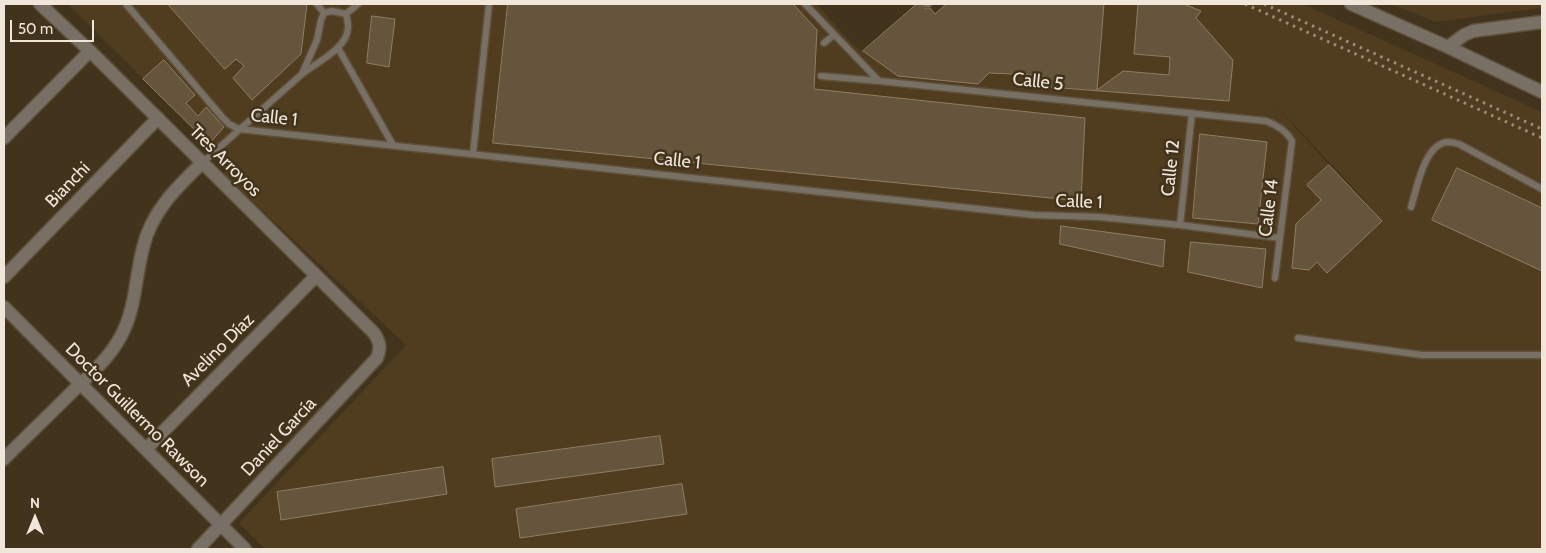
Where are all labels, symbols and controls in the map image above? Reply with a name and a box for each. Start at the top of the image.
scale bar [12,10,96,42]
text: 50 m [18,20,53,38]
street label: Calle 5 [1011,69,1065,95]
street label: Calle 1 [249,105,299,131]
street label: Tres Arroyos [185,121,265,201]
street label: Calle 12 [1157,139,1185,197]
street label: Calle 1 [652,148,702,174]
street label: Bianchi [41,158,95,212]
street label: Calle 14 [1255,178,1283,238]
street label: Calle 1 [1055,190,1103,214]
street label: Avelino Díaz [177,309,259,391]
street label: Doctor Guillermo Rawson [61,339,213,491]
street label: Daniel García [237,393,321,481]
north arrow [10,493,60,543]
text: N [30,494,40,512]

